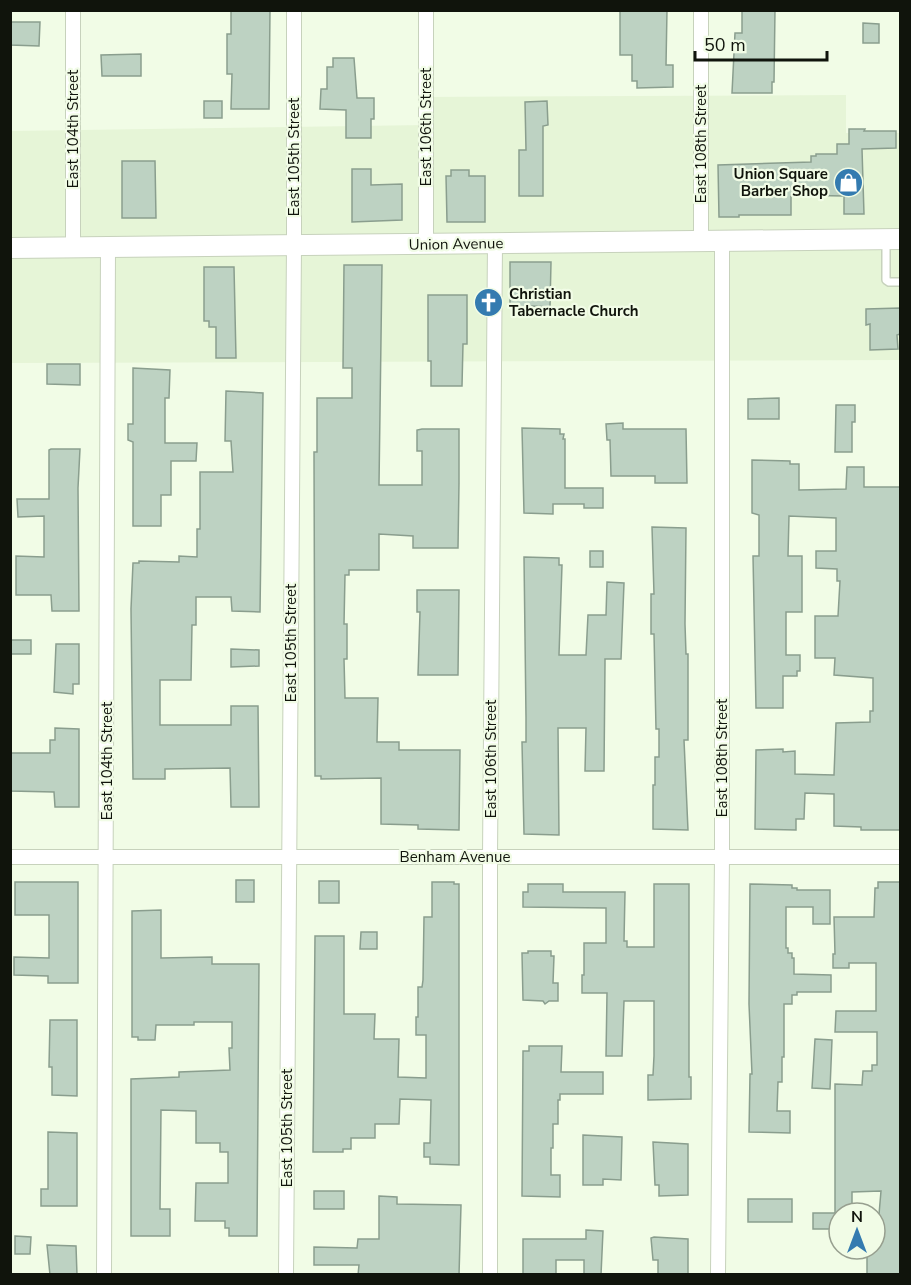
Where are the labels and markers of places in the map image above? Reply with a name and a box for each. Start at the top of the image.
place label: Union Square Barber Shop [734,164,828,201]
shop icon: Union Square Barber Shop [833,167,865,199]
place label: Christian Tabernacle Church [509,284,639,321]
church icon: Christian Tabernacle Church [472,287,504,319]

